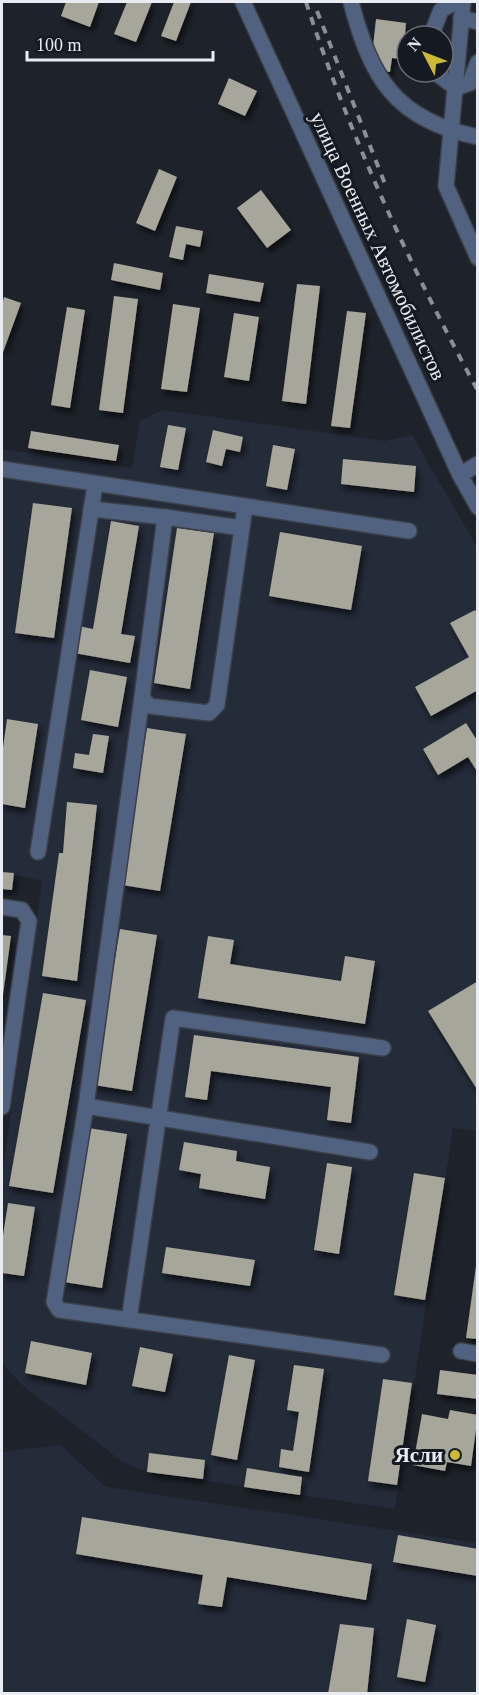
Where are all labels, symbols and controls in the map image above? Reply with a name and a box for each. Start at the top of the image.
scale bar [27,24,213,62]
north arrow [395,24,455,84]
text: N [404,34,425,54]
text: 100 m [36,35,82,55]
street label: улица Военных Автомобилистов [305,108,451,384]
place label: Ясли [395,1443,443,1467]
marker: Ясли [448,1448,462,1462]

